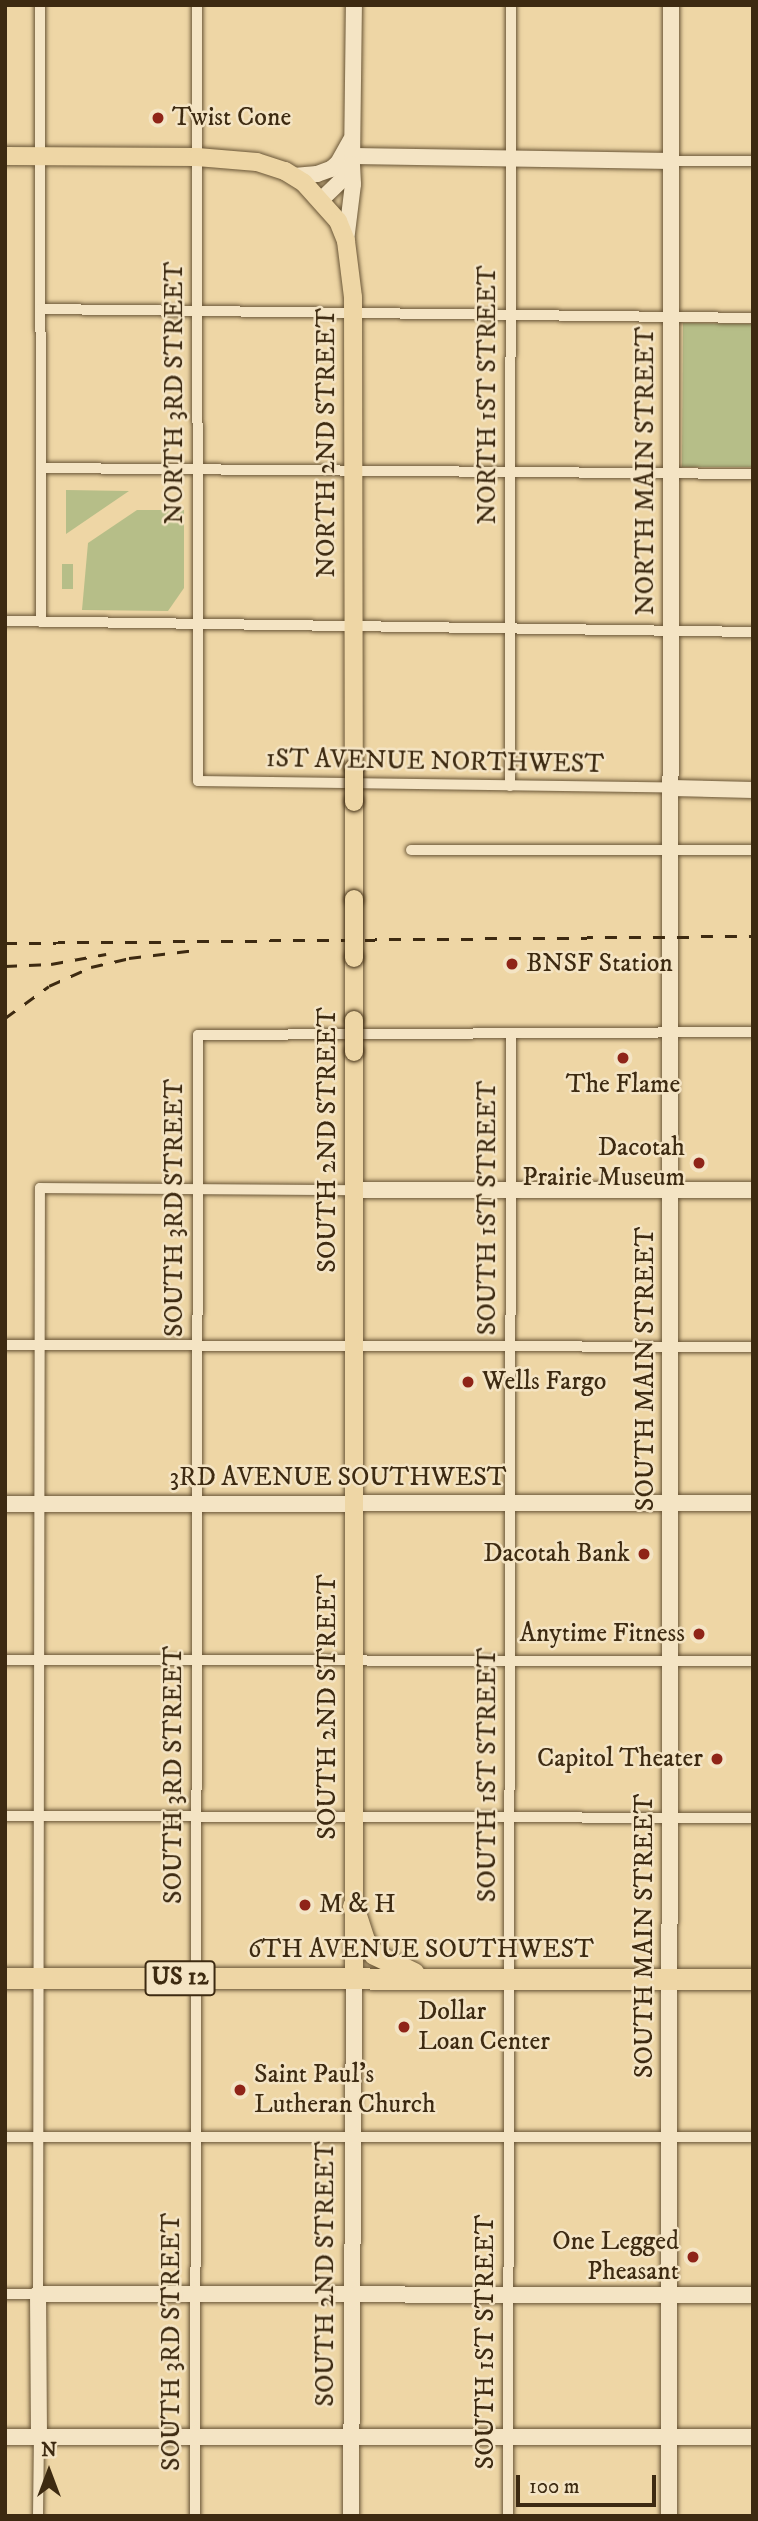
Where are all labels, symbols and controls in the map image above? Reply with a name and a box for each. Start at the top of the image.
place label: Twist Cone [172,102,291,134]
marker: Twist Cone [150,110,166,126]
street label: NORTH 3RD STREET [159,262,191,524]
street label: NORTH 1ST STREET [472,265,504,525]
street label: NORTH 2ND STREET [311,308,343,578]
street label: NORTH MAIN STREET [630,327,662,615]
street label: 1ST AVENUE NORTHWEST [266,743,604,781]
place label: BNSF Station [526,948,673,980]
marker: BNSF Station [504,956,520,972]
street label: SOUTH 2ND STREET [312,1007,344,1273]
marker: The Flame [615,1050,631,1066]
place label: The Flame [566,1069,680,1101]
street label: SOUTH 3RD STREET [159,1079,191,1337]
street label: SOUTH 1ST STREET [472,1081,504,1335]
place label: Dacotah Prairie Museum [522,1132,685,1194]
marker: Dacotah Prairie Museum [691,1155,707,1171]
street label: SOUTH MAIN STREET [630,1227,662,1511]
place label: Wells Fargo [482,1366,606,1398]
marker: Wells Fargo [460,1374,476,1390]
street label: 3RD AVENUE SOUTHWEST [169,1462,507,1494]
place label: Dacotah Bank [483,1538,630,1570]
marker: Dacotah Bank [636,1546,652,1562]
street label: SOUTH 2ND STREET [312,1574,344,1840]
place label: Anytime Fitness [519,1618,685,1650]
marker: Anytime Fitness [691,1626,707,1642]
street label: SOUTH 3RD STREET [158,1646,190,1904]
street label: SOUTH 1ST STREET [472,1648,504,1902]
place label: Capitol Theater [537,1743,703,1775]
marker: Capitol Theater [709,1751,725,1767]
street label: SOUTH MAIN STREET [629,1794,661,2078]
place label: M & H [319,1889,396,1921]
marker: M & H [297,1897,313,1913]
street label: 6TH AVENUE SOUTHWEST [248,1934,594,1966]
road number: US 12 [143,1957,217,1998]
place label: Dollar Loan Center [418,1996,550,2058]
marker: Dollar Loan Center [396,2019,412,2035]
place label: Saint Paul's Lutheran Church [254,2059,436,2120]
marker: Saint Paul's Lutheran Church [232,2082,248,2098]
street label: SOUTH 2ND STREET [310,2141,342,2407]
street label: SOUTH 3RD STREET [156,2213,188,2471]
street label: SOUTH 1ST STREET [470,2215,502,2469]
place label: One Legged Pheasant [552,2226,679,2288]
marker: One Legged Pheasant [685,2249,701,2265]
north arrow [14,2437,84,2507]
text: N [41,2439,57,2462]
scale bar [520,2462,660,2506]
text: 100 m [529,2474,580,2500]

